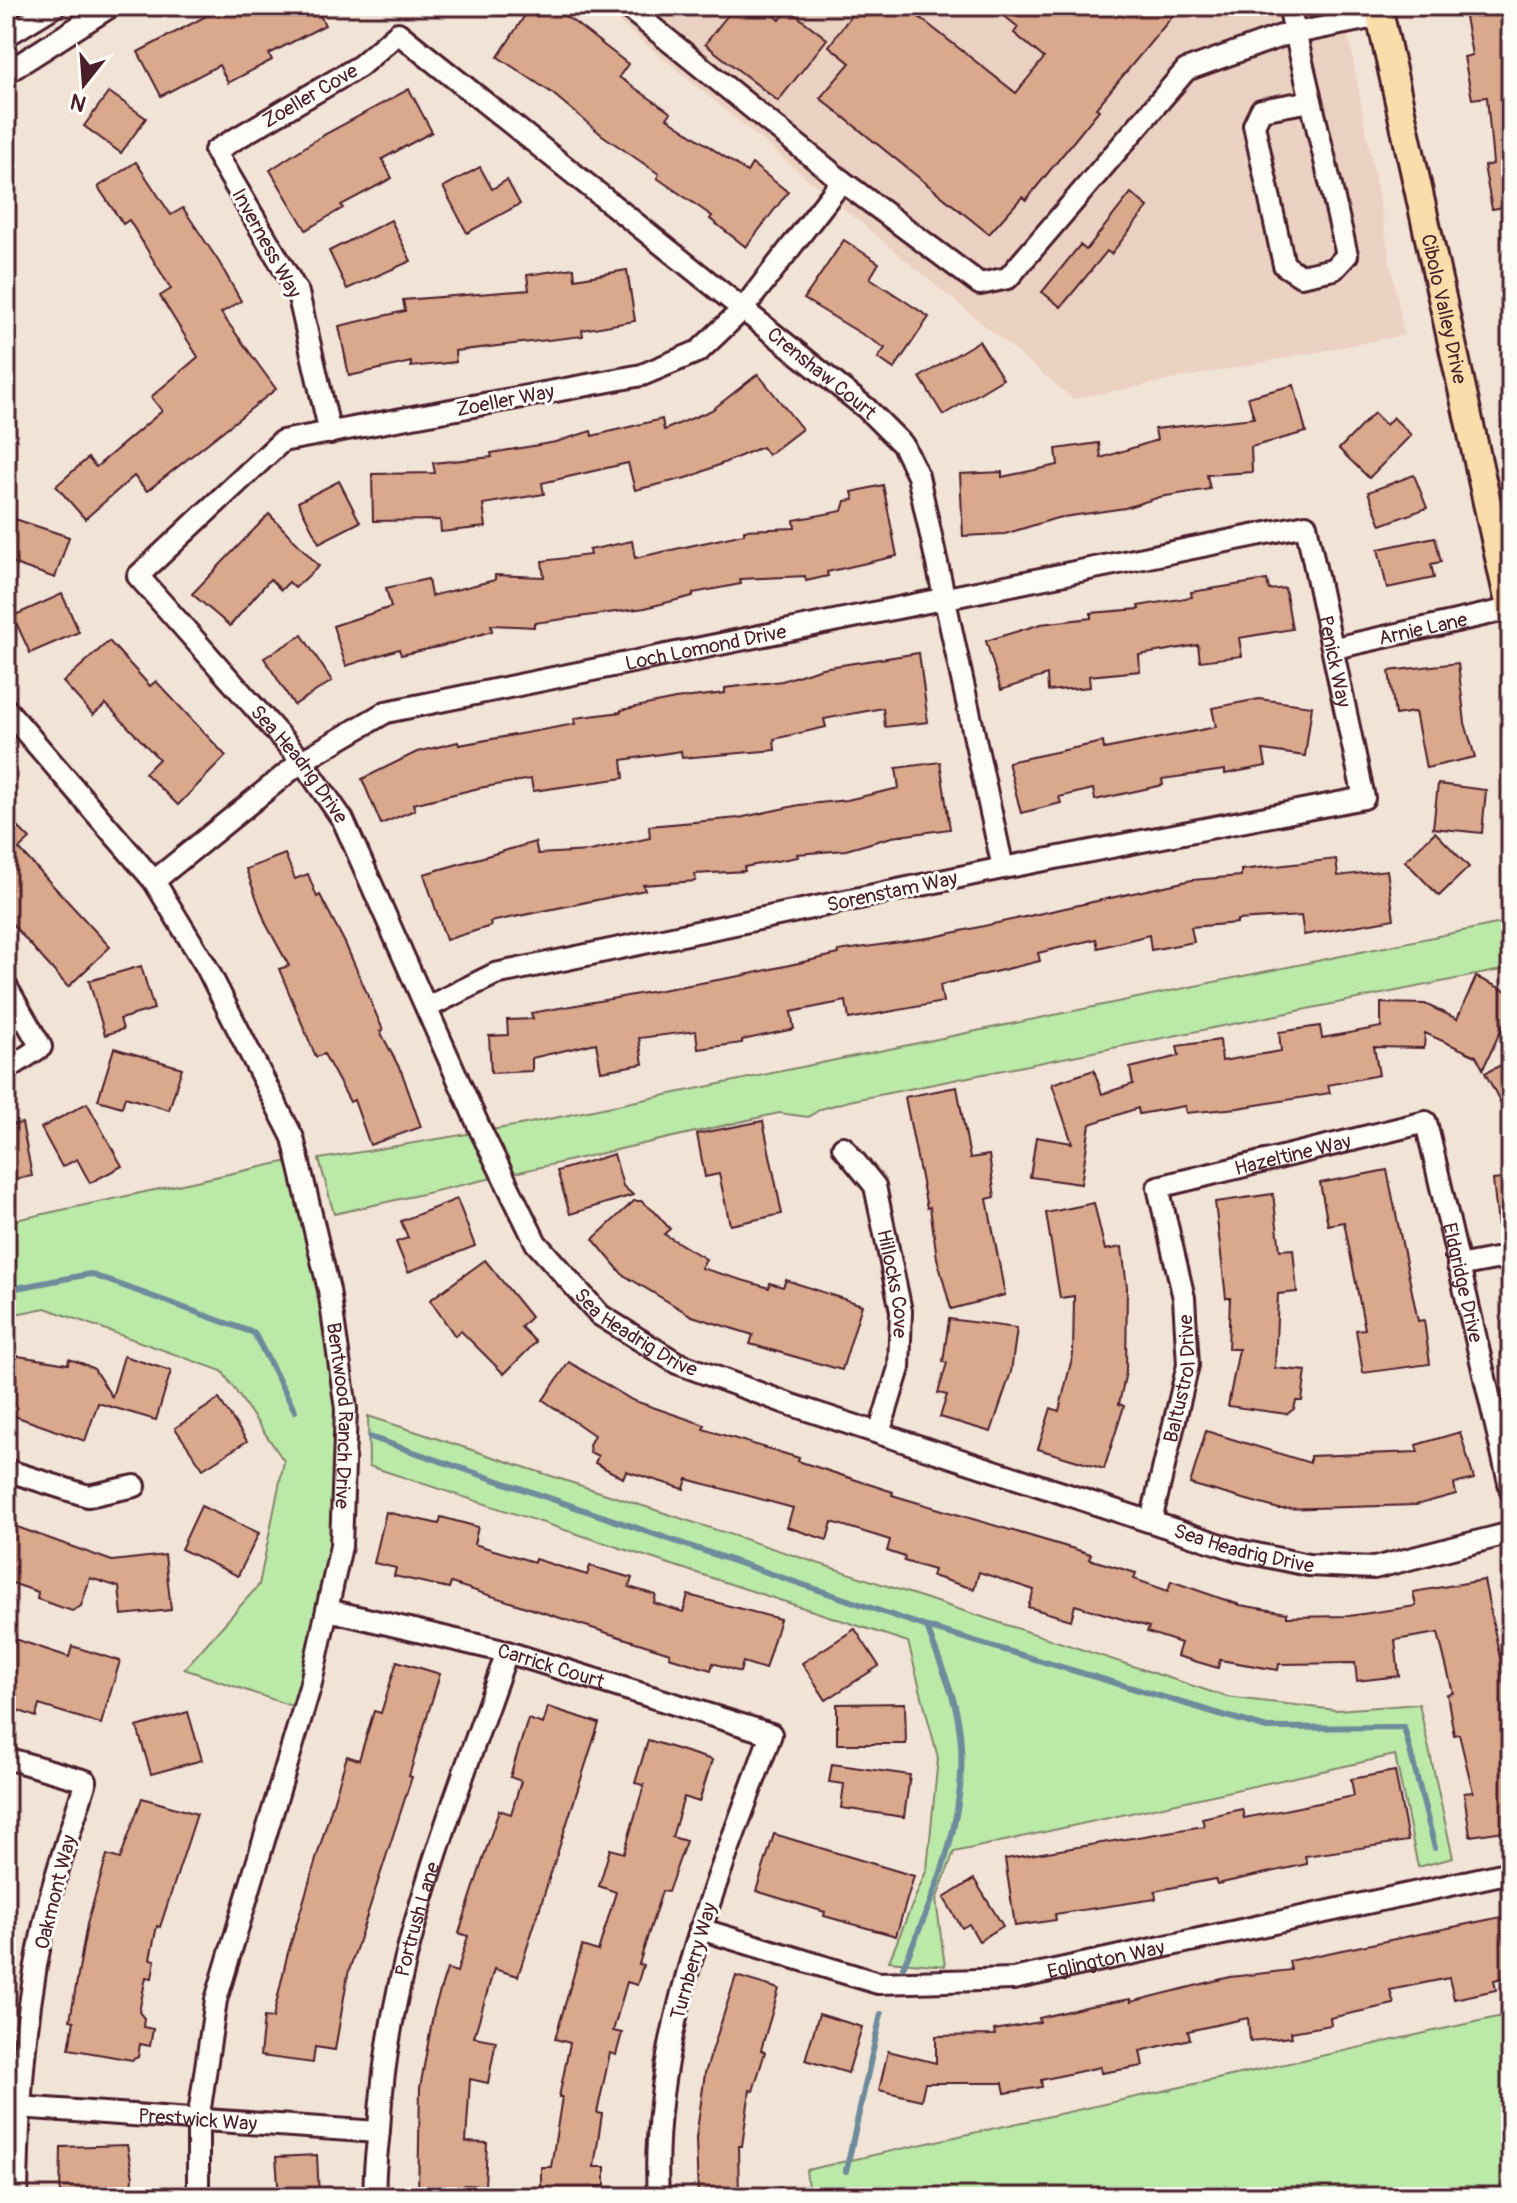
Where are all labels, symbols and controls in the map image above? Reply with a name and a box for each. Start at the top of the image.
north arrow [44,44,124,124]
street label: Zoeller Cove [258,58,362,134]
text: N [67,87,90,118]
street label: Inverness Way [226,184,307,303]
street label: Cibolo Valley Drive [1415,232,1473,386]
street label: Crenshaw Court [762,322,883,425]
street label: Zoeller Way [454,379,557,422]
street label: Arnie Lane [1376,607,1470,651]
street label: Penick Way [1313,613,1356,710]
street label: Loch Lomond Drive [623,619,789,676]
street label: Sea Headrig Drive [245,700,354,828]
street label: Sorenstam Way [825,865,960,918]
street label: Hazeltine Way [1232,1129,1354,1181]
street label: Eldgridge Drive [1437,1220,1488,1345]
street label: Hillocks Cove [871,1227,913,1339]
street label: Sea Headrig Drive [569,1283,701,1382]
street label: Baltustrol Drive [1158,1314,1201,1445]
street label: Bentwood Ranch Drive [321,1321,358,1509]
street label: Sea Headrig Drive [1171,1518,1315,1578]
street label: Carrick Court [495,1638,608,1695]
street label: Oakmont Way [29,1832,82,1952]
street label: Portrush Lane [390,1859,446,1979]
street label: Turnberry Way [665,1899,722,2023]
street label: Eglington Way [1045,1935,1167,1984]
street label: Prestwick Way [137,2103,258,2137]

